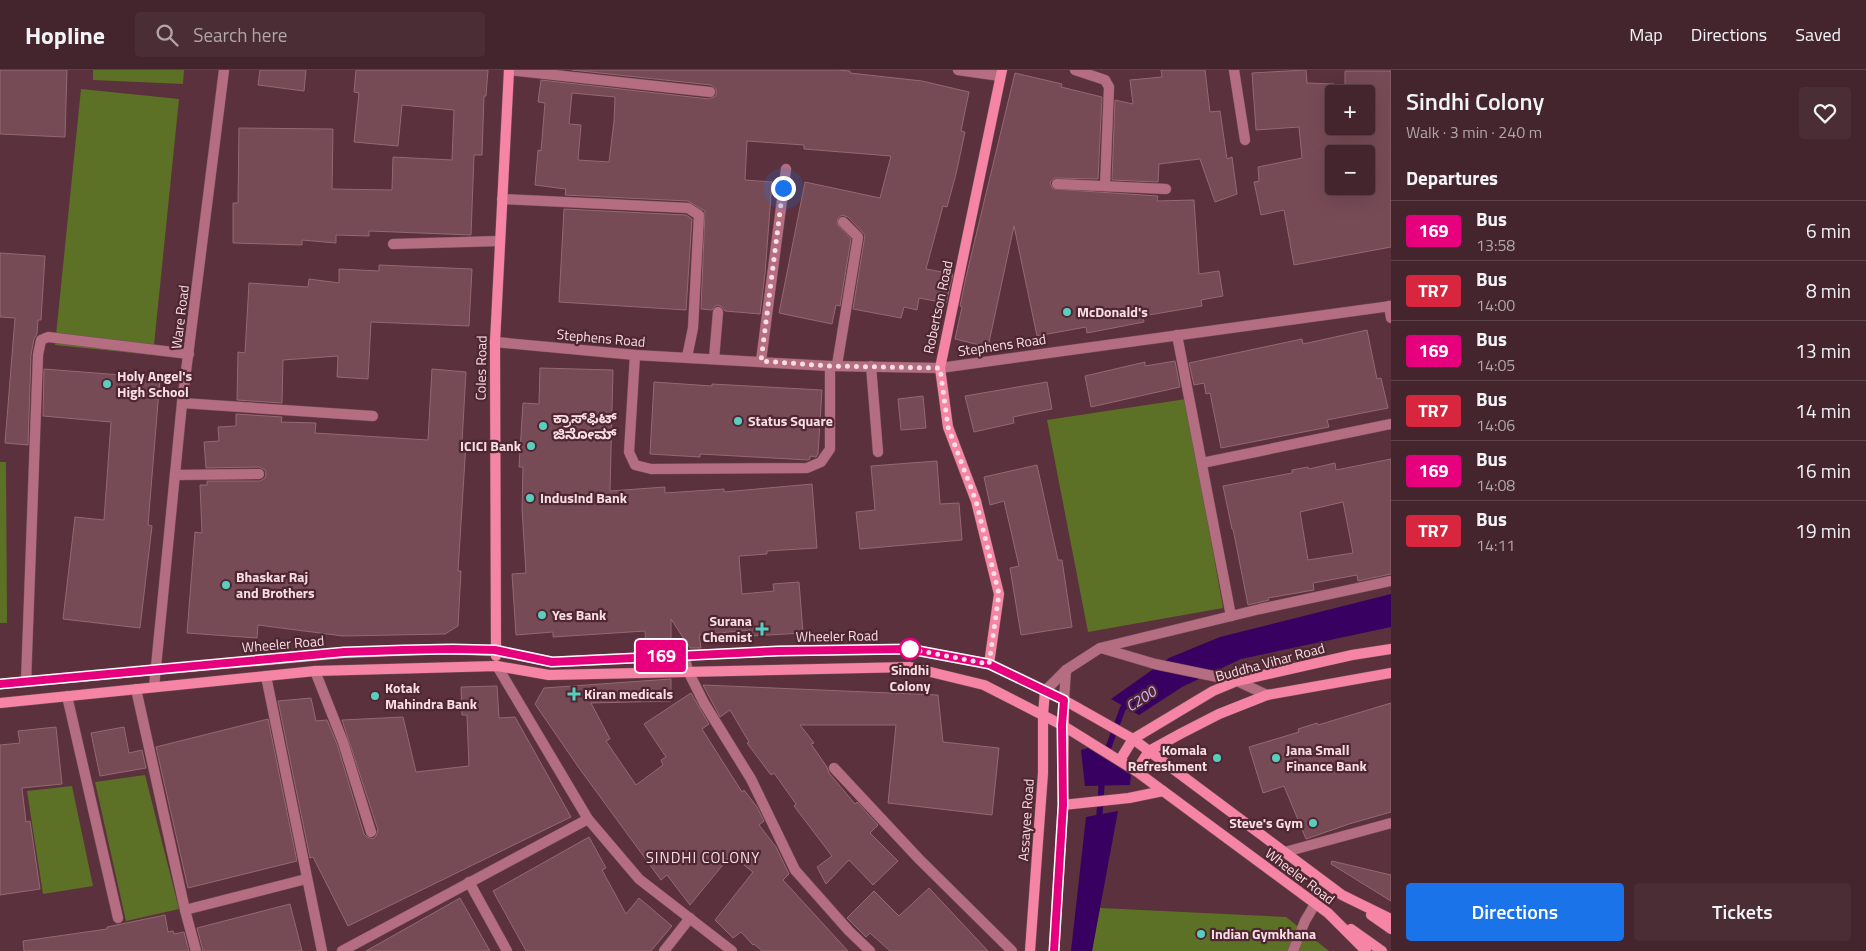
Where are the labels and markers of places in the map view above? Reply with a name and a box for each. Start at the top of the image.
place label: McDonald's [1077,301,1148,322]
marker: McDonald's [1061,306,1073,318]
place label: Holy Angel's High School [117,365,193,402]
marker: Holy Angel's High School [101,378,113,390]
place label: ಕ್ರಾಸ್‌ಫಿಟ್ ಜಿನೋಮ್ [553,407,618,444]
place label: Status Square [748,410,833,431]
marker: Status Square [732,415,744,427]
marker: ಕ್ರಾಸ್‌ಫಿಟ್ ಜಿನೋಮ್ [537,420,549,432]
place label: ICICI Bank [460,435,522,456]
marker: ICICI Bank [525,440,537,452]
place label: IndusInd Bank [540,487,628,508]
marker: IndusInd Bank [524,492,536,504]
place label: Bhaskar Raj and Brothers [236,566,315,603]
marker: Bhaskar Raj and Brothers [220,579,232,591]
place label: Yes Bank [552,604,607,625]
marker: Yes Bank [536,609,548,621]
place label: Surana Chemist [702,610,752,647]
marker: Surana Chemist [756,623,768,635]
marker: Sindhi Colony [899,638,921,660]
place label: Sindhi Colony [890,659,930,696]
place label: Kotak Mahindra Bank [385,677,478,714]
place label: Kiran medicals [584,683,673,704]
marker: Kiran medicals [568,688,580,700]
marker: Kotak Mahindra Bank [369,690,381,702]
place label: Komala Refreshment [1128,739,1207,776]
place label: Jana Small Finance Bank [1286,739,1368,776]
marker: Komala Refreshment [1211,752,1223,764]
marker: Jana Small Finance Bank [1270,752,1282,764]
place label: Steve's Gym [1229,812,1303,833]
marker: Steve's Gym [1307,817,1319,829]
place label: Indian Gymkhana [1211,923,1316,944]
marker: Indian Gymkhana [1195,928,1207,940]

